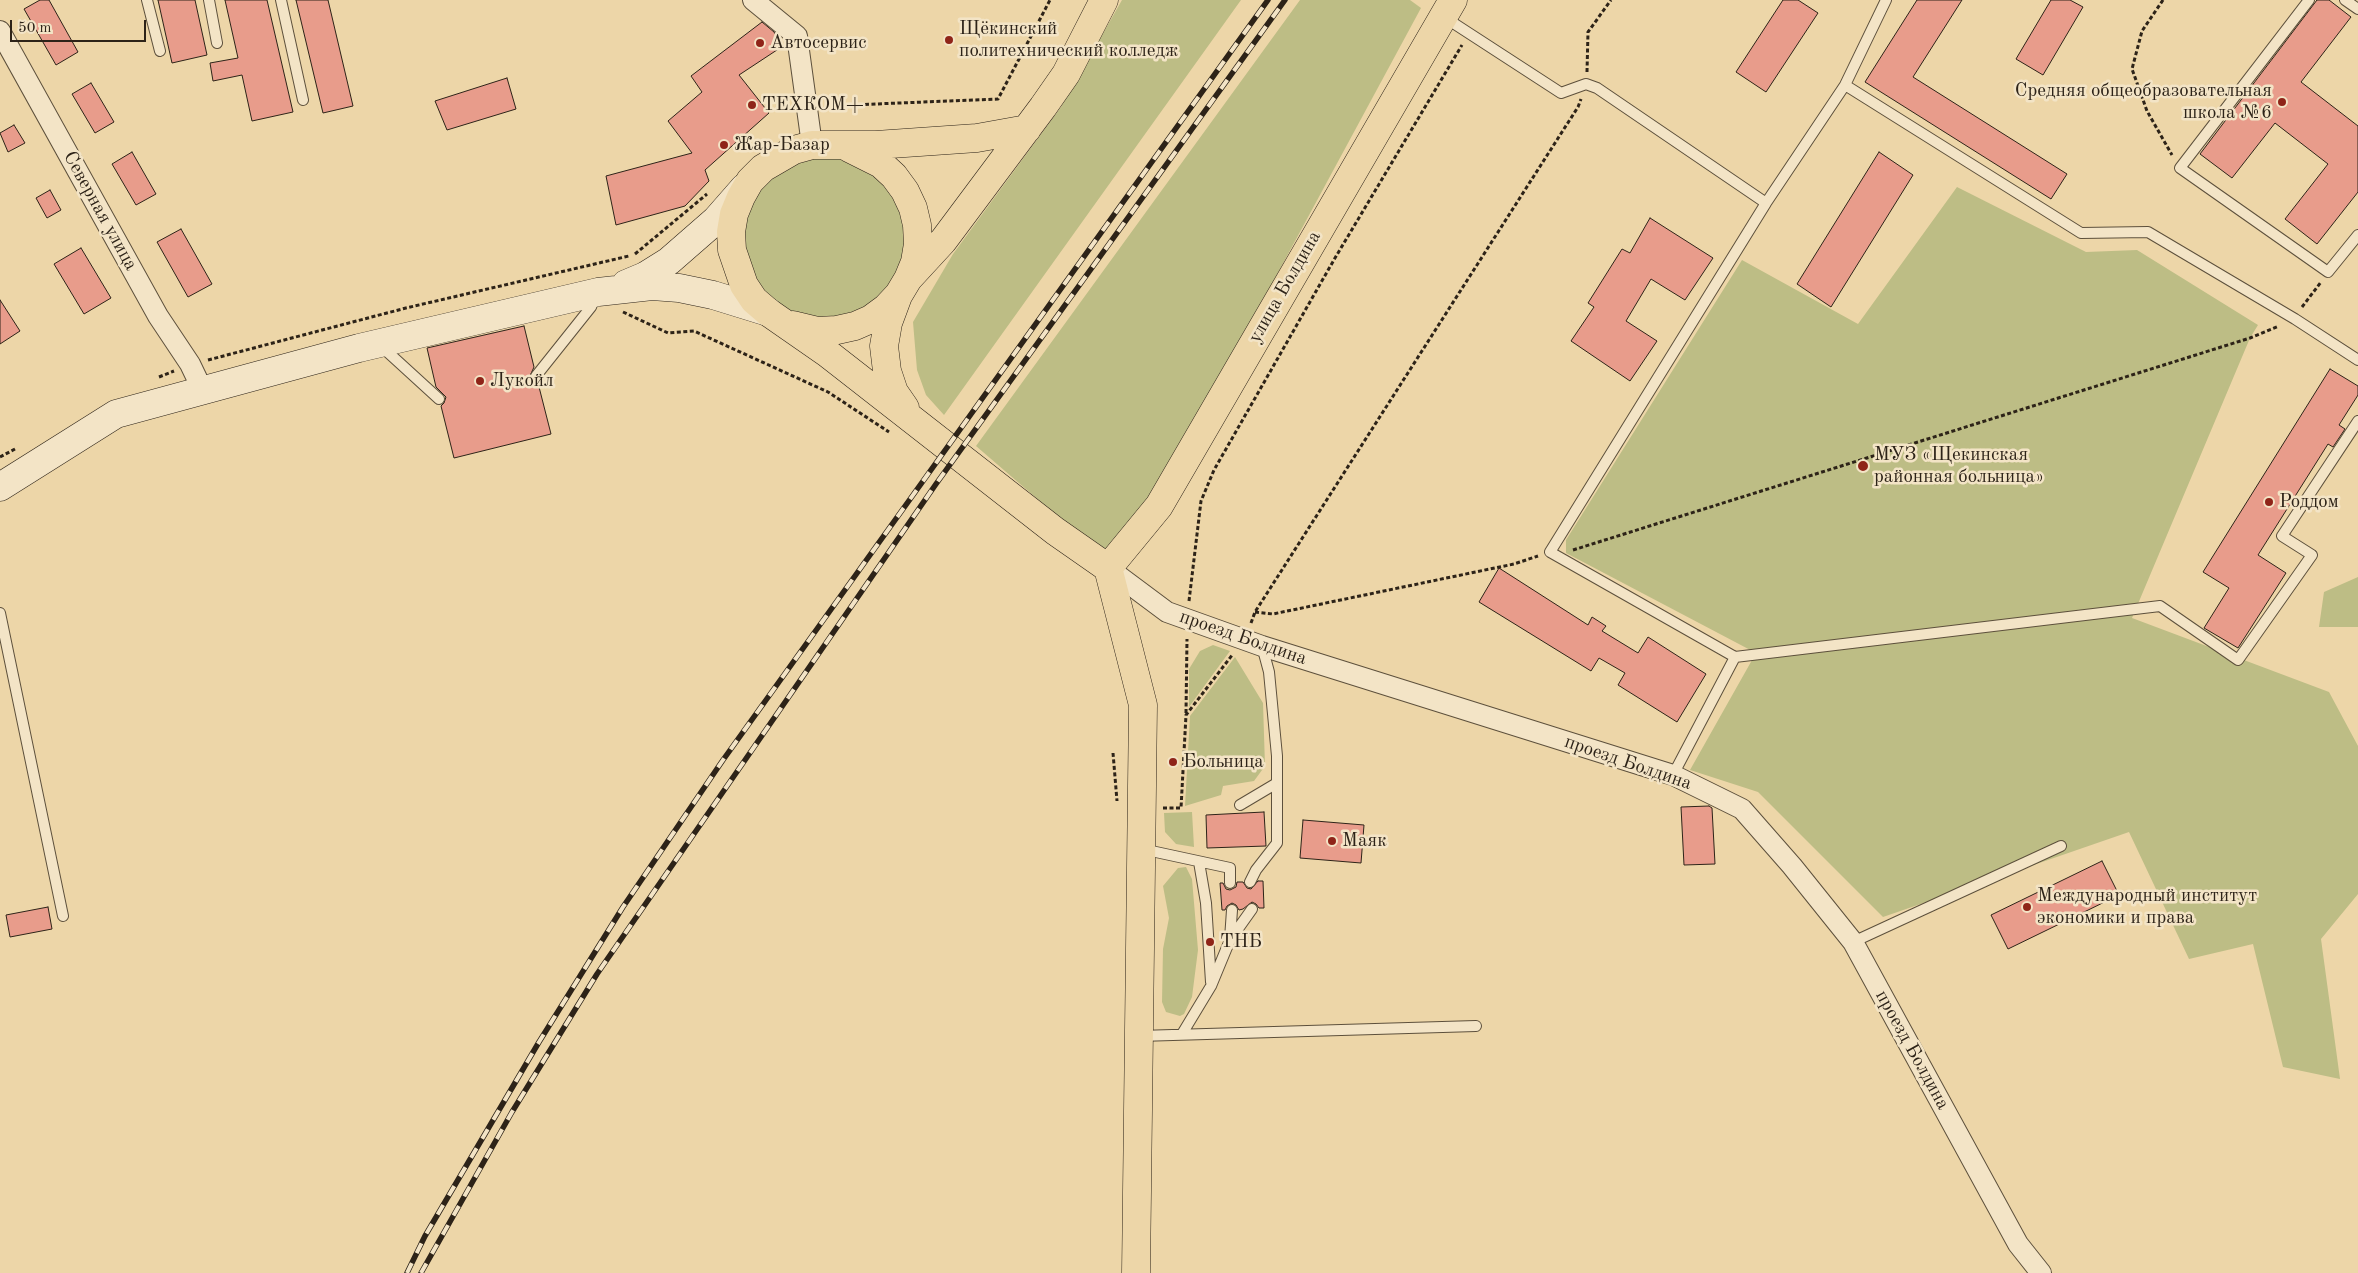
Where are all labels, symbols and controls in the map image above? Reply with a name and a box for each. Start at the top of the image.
scale bar [12,10,149,42]
place label: Щёкинский политехнический колледж [959,18,1178,62]
text: 50 m [18,21,52,36]
place label: Автосервис [770,32,867,54]
marker: Щёкинский политехнический колледж [943,34,955,46]
marker: Автосервис [754,37,766,49]
place label: Средняя общеобразовательная школа №6 [2015,80,2272,124]
place label: ТЕХКОМ+ [762,94,864,116]
marker: Средняя общеобразовательная школа №6 [2276,96,2288,108]
marker: ТЕХКОМ+ [746,99,758,111]
place label: Жар-Базар [734,134,830,156]
marker: Жар-Базар [718,139,730,151]
street label: Северная улица [58,147,142,275]
street label: улица Болдина [1244,227,1326,347]
place label: Лукойл [490,370,554,392]
marker: Лукойл [474,375,486,387]
place label: МУЗ «Щекинская районная больница» [1874,444,2044,488]
marker: МУЗ «Щекинская районная больница» [1856,459,1870,473]
place label: Роддом [2279,491,2339,513]
marker: Роддом [2263,496,2275,508]
street label: проезд Болдина [1176,606,1310,670]
street label: проезд Болдина [1561,731,1695,795]
place label: Больница [1183,751,1264,773]
marker: Больница [1167,756,1179,768]
place label: Маяк [1342,830,1387,852]
marker: Маяк [1326,835,1338,847]
place label: Международный институт экономики и права [2037,885,2257,929]
marker: Международный институт экономики и права [2021,901,2033,913]
place label: ТНБ [1220,931,1262,953]
marker: ТНБ [1204,936,1216,948]
street label: проезд Болдина [1870,986,1954,1114]

